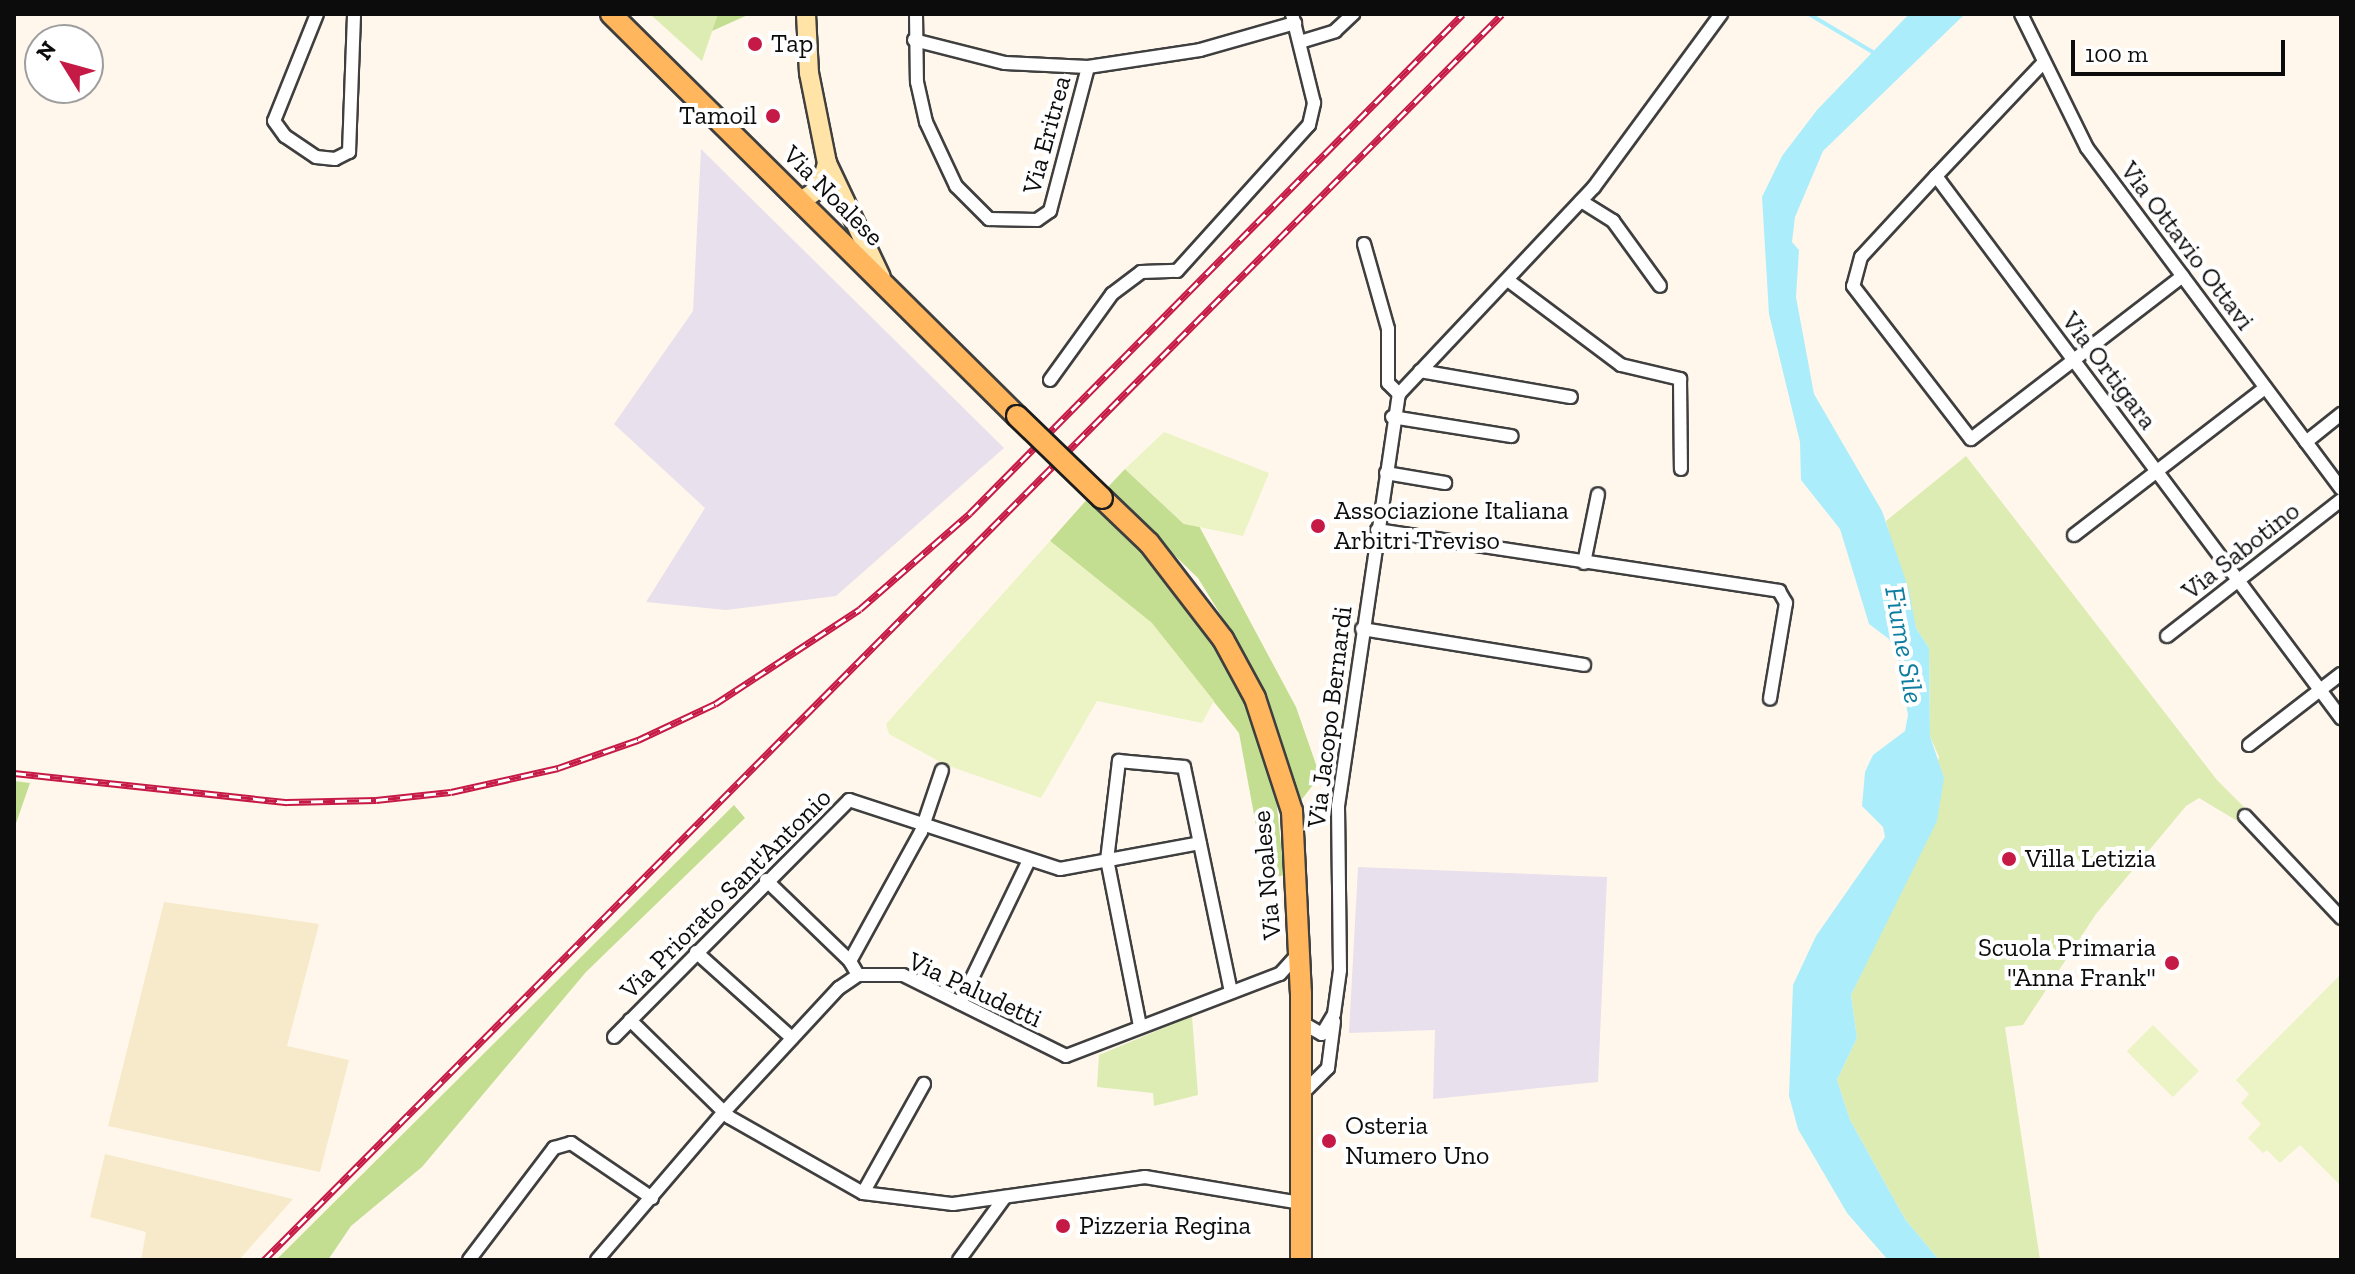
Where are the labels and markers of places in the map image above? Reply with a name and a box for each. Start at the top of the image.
place label: Tap [771,28,813,60]
marker: Tap [746,35,764,53]
place label: Tamoil [679,100,757,132]
marker: Tamoil [764,107,782,125]
place label: Associazione Italiana Arbitri Treviso [1334,495,1569,556]
marker: Associazione Italiana Arbitri Treviso [1309,517,1327,535]
place label: Villa Letizia [2025,843,2156,875]
marker: Villa Letizia [2000,850,2018,868]
place label: Scuola Primaria "Anna Frank" [1978,932,2156,994]
marker: Scuola Primaria "Anna Frank" [2163,954,2181,972]
place label: Osteria Numero Uno [1345,1110,1489,1172]
marker: Osteria Numero Uno [1320,1132,1338,1150]
place label: Pizzeria Regina [1079,1210,1251,1242]
marker: Pizzeria Regina [1054,1217,1072,1235]

